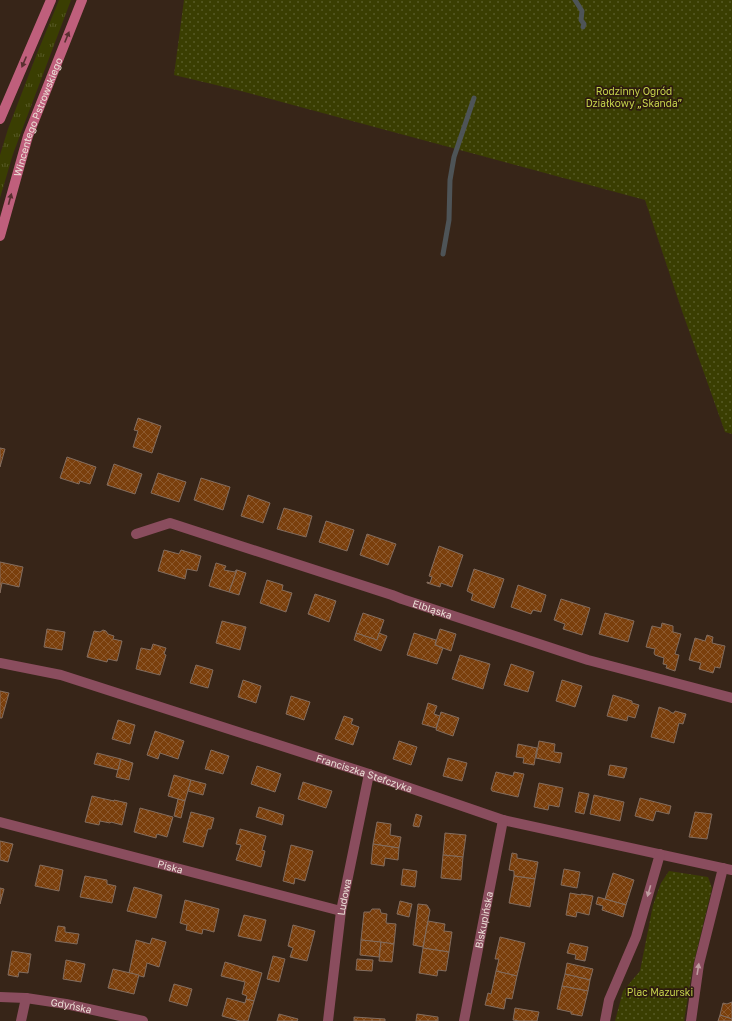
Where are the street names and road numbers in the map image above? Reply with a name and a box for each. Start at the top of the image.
street label: Wincentego Pstrowskiego [11,56,65,178]
street label: Elbląska [411,597,454,621]
street label: Franciszka Stefczyka [315,751,414,795]
street label: Piska [156,857,184,876]
street label: Ludowa [335,878,353,916]
street label: Biskupińska [472,890,495,949]
street label: Gdyńska [50,996,93,1016]

